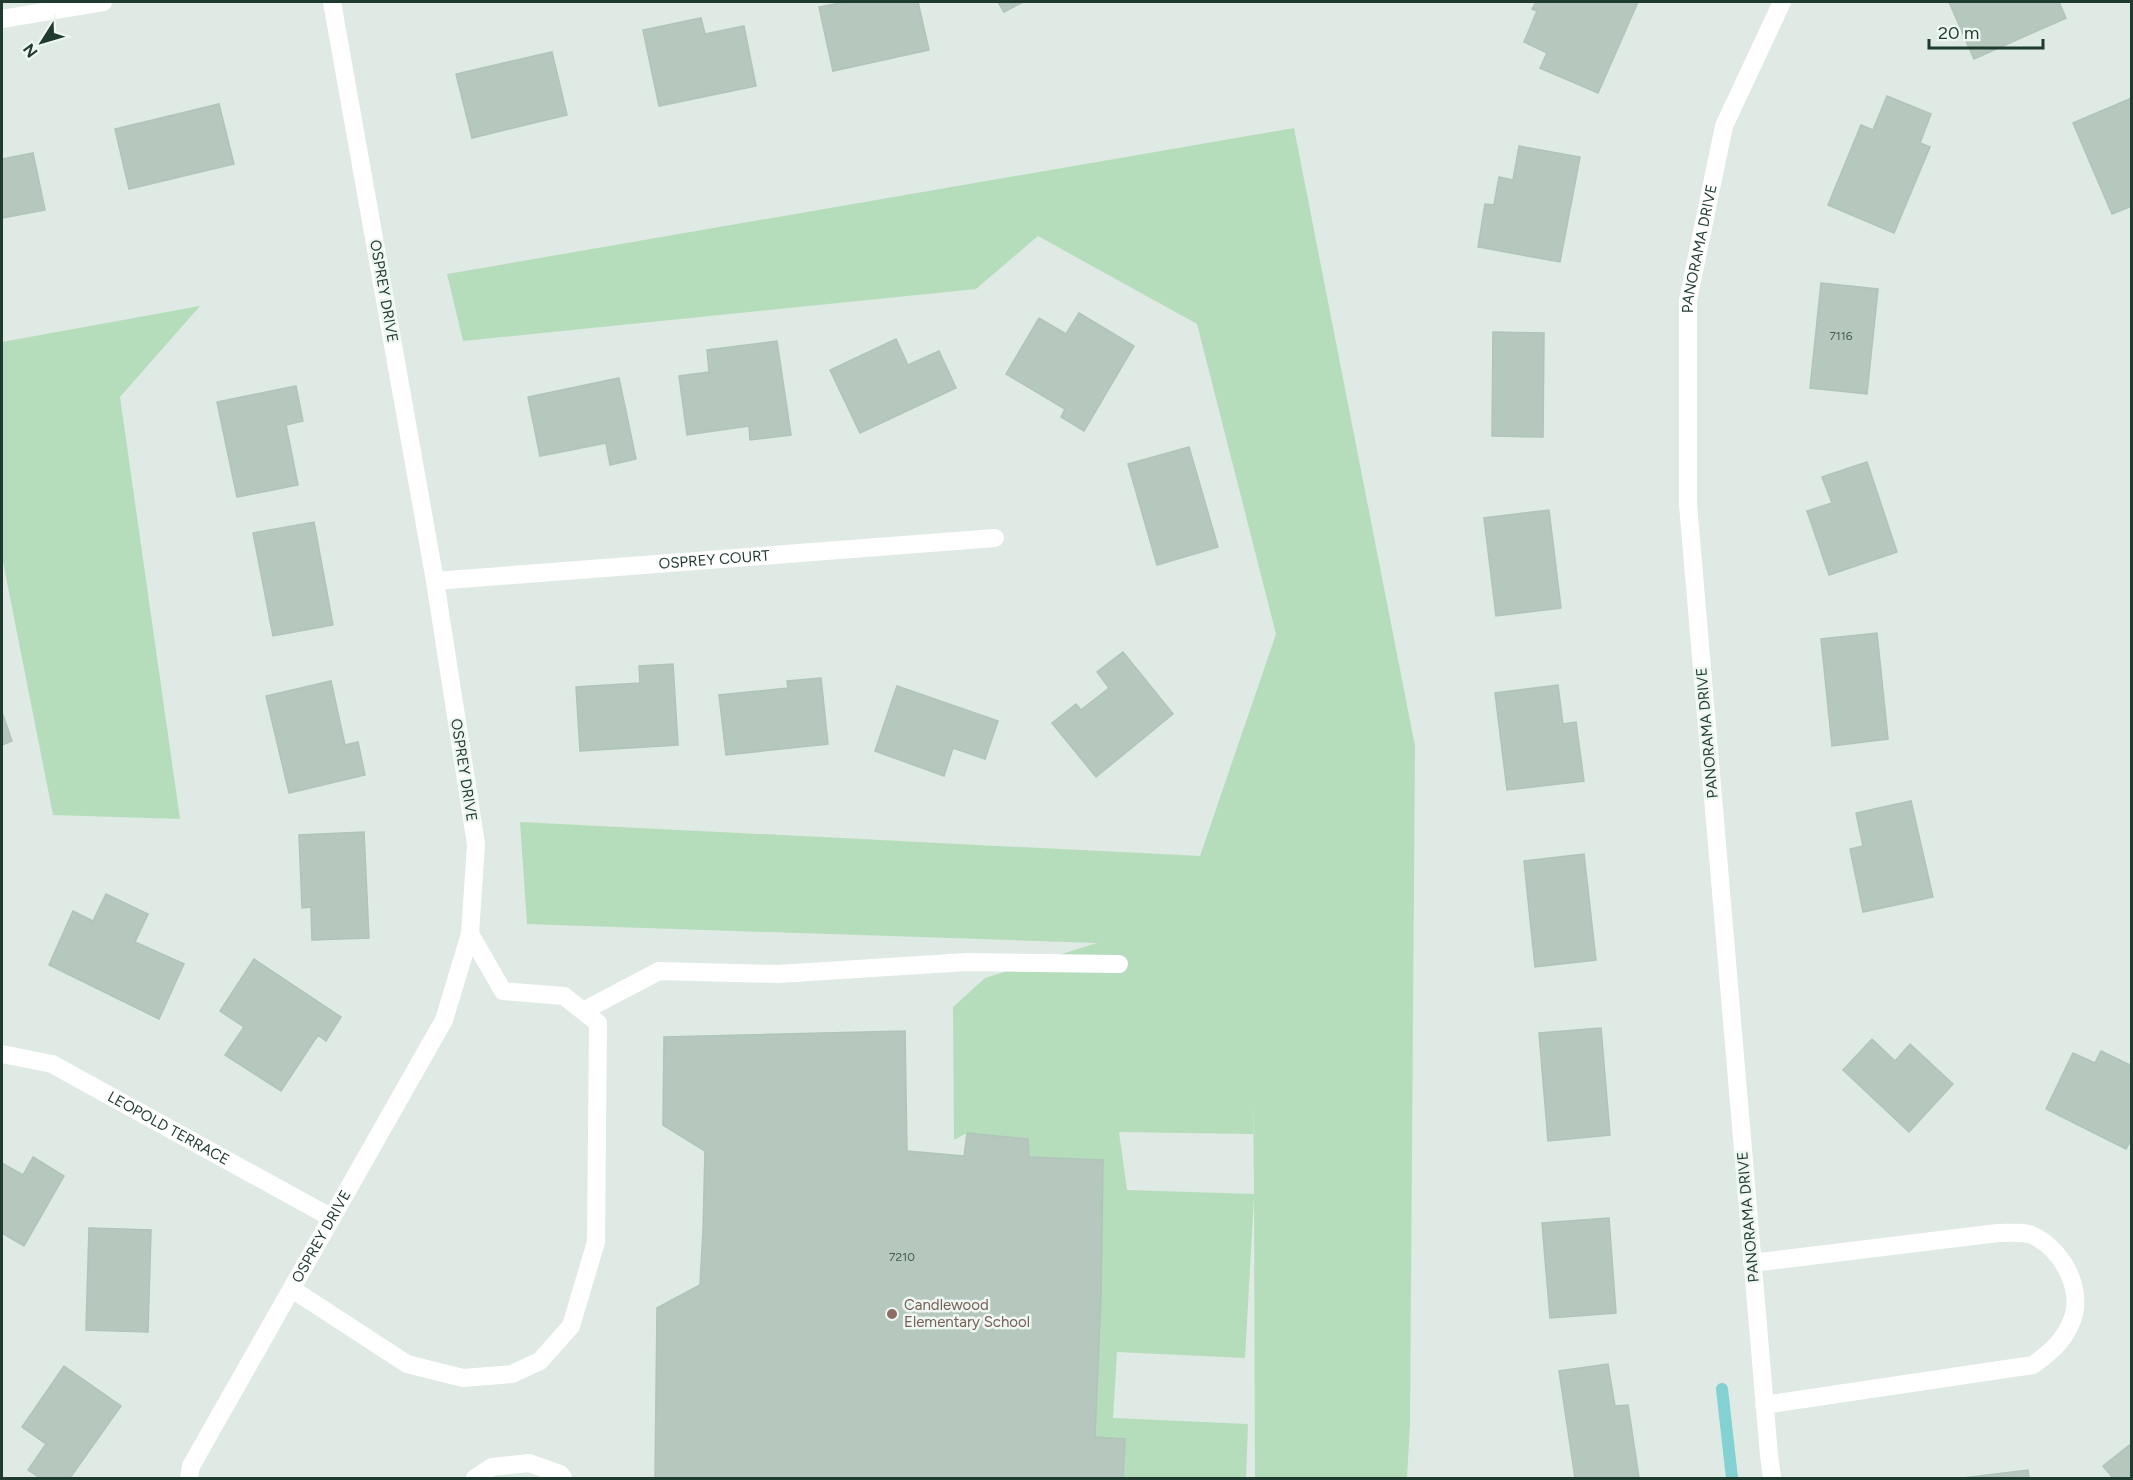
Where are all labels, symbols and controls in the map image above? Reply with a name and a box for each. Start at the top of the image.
north arrow [12,12,72,72]
scale bar [1929,12,2043,50]
text: 20 m [1938,22,1979,44]
text: N [19,40,42,61]
street label: PANORAMA DRIVE [1678,183,1721,313]
street label: OSPREY DRIVE [366,238,402,344]
house number: 7116 [1829,329,1853,343]
street label: OSPREY COURT [658,546,771,573]
street label: PANORAMA DRIVE [1692,667,1722,799]
street label: OSPREY DRIVE [447,717,481,823]
street label: LEOPOLD TERRACE [105,1087,232,1169]
street label: PANORAMA DRIVE [1733,1151,1763,1283]
street label: OSPREY DRIVE [288,1187,355,1286]
house number: 7210 [889,1250,915,1264]
place label: Candlewood Elementary School [904,1296,1030,1331]
marker: Candlewood Elementary School [885,1307,899,1321]

